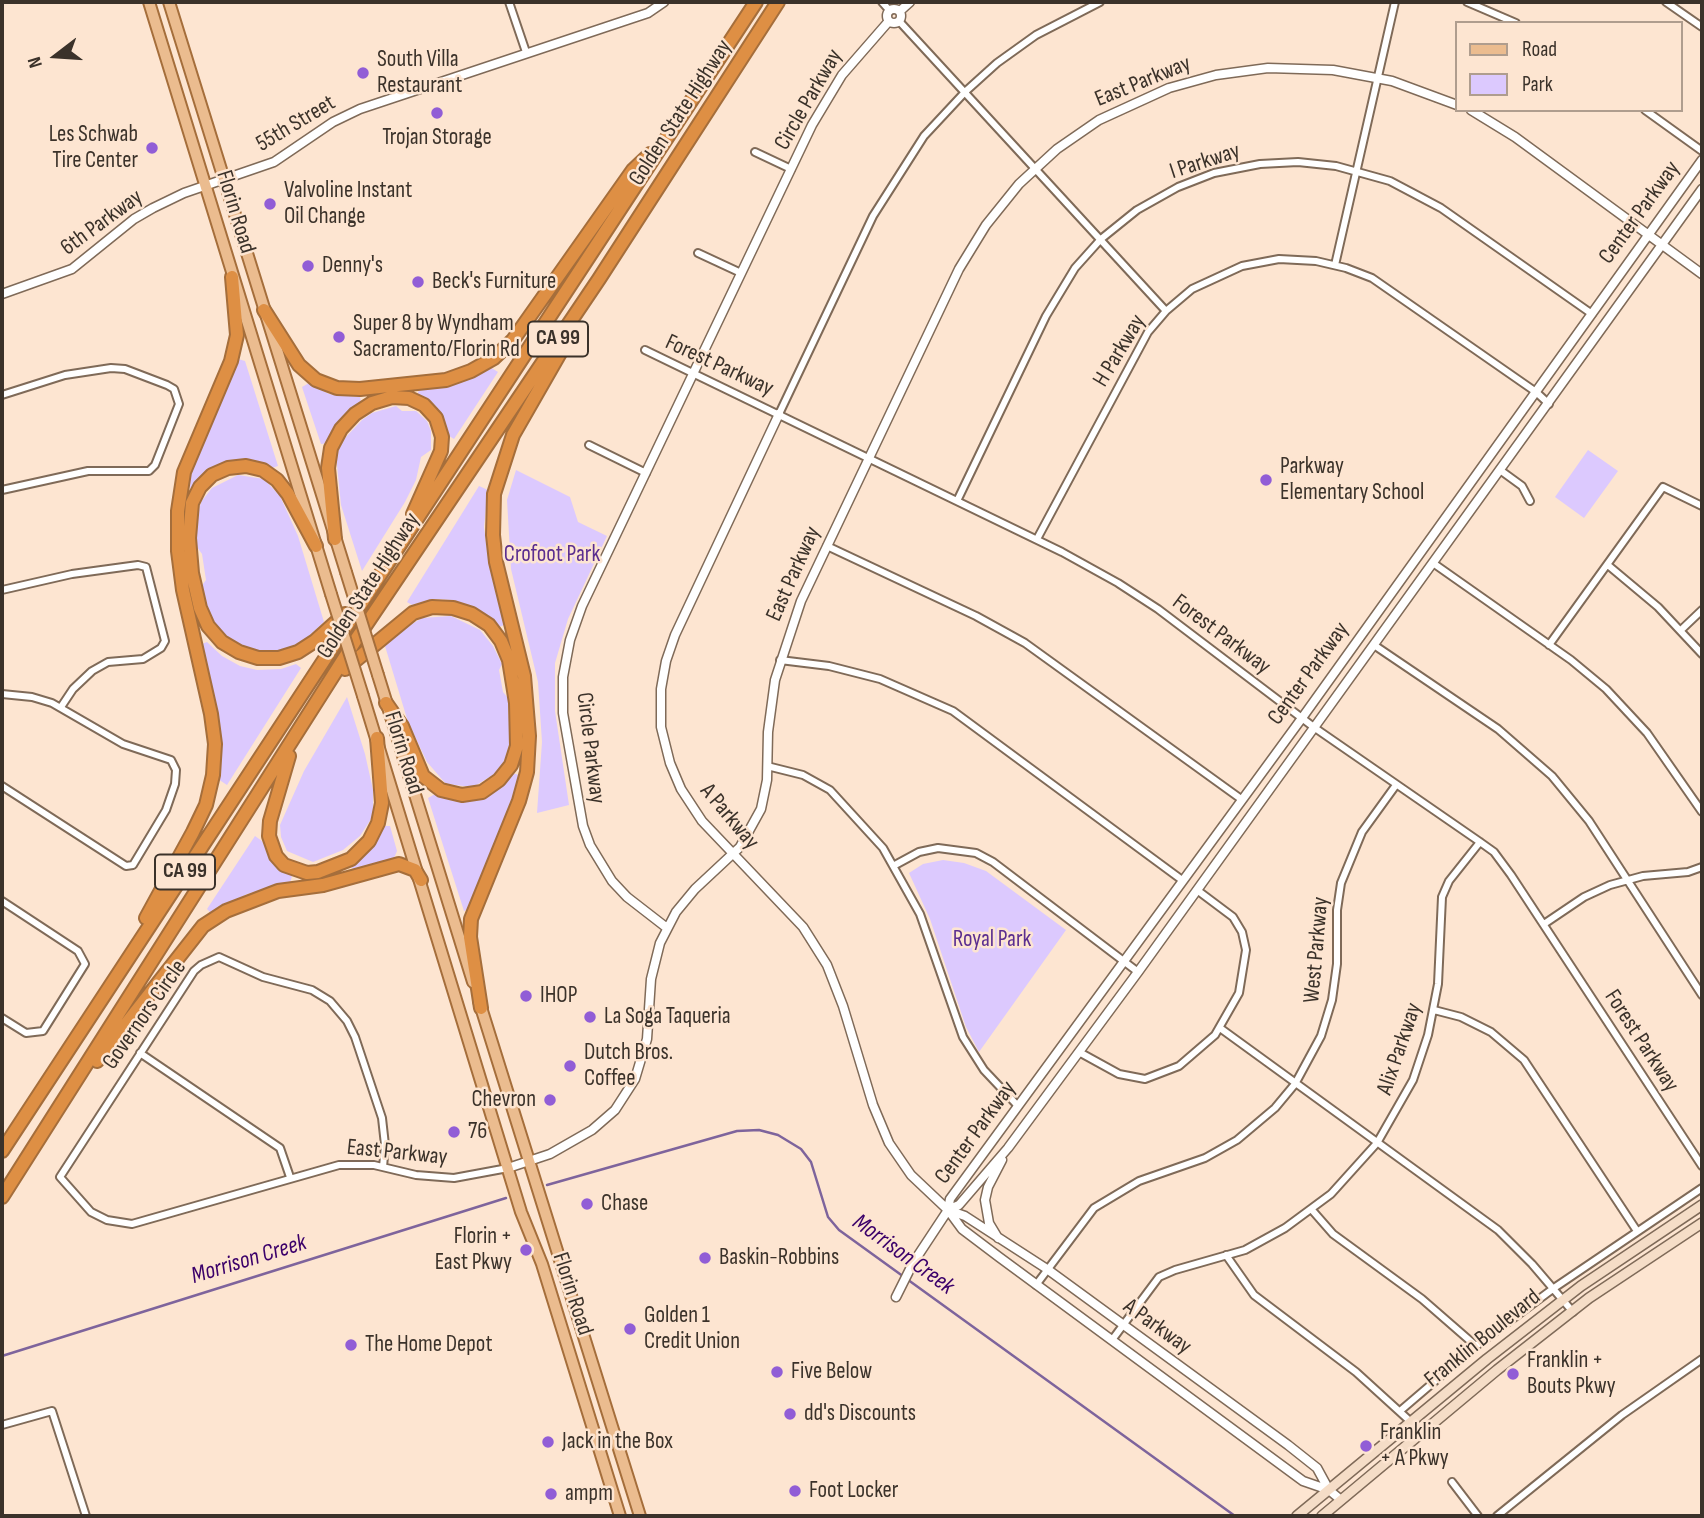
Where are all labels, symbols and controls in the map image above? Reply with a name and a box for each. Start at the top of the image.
north arrow [21,21,91,91]
legend [1456,21,1683,112]
street label: Golden State Highway [624,35,738,191]
text: Road [1522,37,1557,62]
street label: Circle Parkway [769,45,849,155]
place label: South Villa Restaurant [377,46,462,100]
street label: East Parkway [1091,50,1195,114]
text: N [23,54,48,71]
marker: South Villa Restaurant [355,65,371,81]
text: Park [1522,72,1553,97]
street label: 55th Street [251,90,341,158]
marker: Trojan Storage [429,105,445,121]
place label: Les Schwab Tire Center [49,121,138,175]
place label: Trojan Storage [382,124,492,152]
street label: I Parkway [1166,138,1244,186]
marker: Les Schwab Tire Center [144,140,160,156]
street label: Center Parkway [1593,156,1687,270]
street label: Florin Road [209,167,261,257]
place label: Valvoline Instant Oil Change [284,177,412,231]
street label: 6th Parkway [56,184,148,262]
marker: Valvoline Instant Oil Change [262,196,278,212]
place label: Denny's [322,252,383,280]
marker: Denny's [300,258,316,274]
place label: Beck's Furniture [432,268,556,296]
marker: Beck's Furniture [410,274,426,290]
place label: Super 8 by Wyndham Sacramento/Florin Rd [353,310,520,364]
street label: H Parkway [1088,310,1152,392]
road number: CA 99 [528,322,588,356]
marker: Super 8 by Wyndham Sacramento/Florin Rd [331,329,347,345]
street label: Forest Parkway [661,329,777,403]
place label: Parkway Elementary School [1280,453,1424,507]
marker: Parkway Elementary School [1258,472,1274,488]
street label: Golden State Highway [312,508,426,664]
street label: East Parkway [761,522,827,626]
park label: Crofoot Park [504,541,600,569]
street label: Forest Parkway [1166,589,1276,681]
street label: Center Parkway [1262,617,1356,731]
street label: Circle Parkway [569,691,611,805]
street label: Florin Road [377,708,429,798]
street label: A Parkway [694,778,764,856]
road number: CA 99 [155,854,215,890]
street label: West Parkway [1299,896,1335,1004]
park label: Royal Park [953,926,1031,954]
street label: Governors Circle [97,955,193,1075]
place label: IHOP [540,982,577,1010]
street label: Forest Parkway [1598,985,1684,1097]
marker: IHOP [518,988,534,1004]
street label: Alix Parkway [1371,999,1429,1099]
place label: La Soga Taqueria [604,1003,731,1031]
marker: La Soga Taqueria [582,1009,598,1025]
place label: Dutch Bros. Coffee [584,1039,673,1093]
marker: Dutch Bros. Coffee [562,1058,578,1074]
street label: Center Parkway [929,1076,1023,1190]
place label: Chevron [471,1086,536,1114]
marker: Chevron [542,1092,558,1108]
place label: 76 [468,1118,487,1146]
marker: 76 [446,1124,462,1140]
street label: East Parkway [345,1134,449,1172]
place label: Chase [601,1190,648,1218]
marker: Chase [579,1196,595,1212]
water label: Morrison Creek [846,1208,960,1302]
place label: Florin + East Pkwy [435,1223,512,1277]
water label: Morrison Creek [188,1229,310,1291]
marker: Florin + East Pkwy [518,1242,534,1258]
place label: Baskin-Robbins [719,1244,839,1272]
street label: Florin Road [546,1249,598,1339]
marker: Baskin-Robbins [697,1250,713,1266]
street label: Franklin Boulevard [1420,1284,1546,1394]
street label: A Parkway [1118,1293,1196,1361]
place label: Golden 1 Credit Union [644,1302,740,1356]
marker: Golden 1 Credit Union [622,1321,638,1337]
place label: The Home Depot [365,1331,492,1359]
marker: The Home Depot [343,1337,359,1353]
place label: Franklin + Bouts Pkwy [1527,1347,1616,1401]
place label: Five Below [791,1358,872,1386]
marker: Five Below [769,1364,785,1380]
marker: Franklin + Bouts Pkwy [1505,1366,1521,1382]
place label: dd's Discounts [804,1400,916,1428]
marker: dd's Discounts [782,1406,798,1422]
place label: Franklin + A Pkwy [1380,1419,1449,1473]
place label: Jack in the Box [562,1428,673,1456]
marker: Jack in the Box [540,1434,556,1450]
marker: Franklin + A Pkwy [1358,1438,1374,1454]
place label: Foot Locker [809,1477,898,1505]
place label: ampm [565,1480,613,1508]
marker: Foot Locker [787,1483,803,1499]
marker: ampm [543,1486,559,1502]

